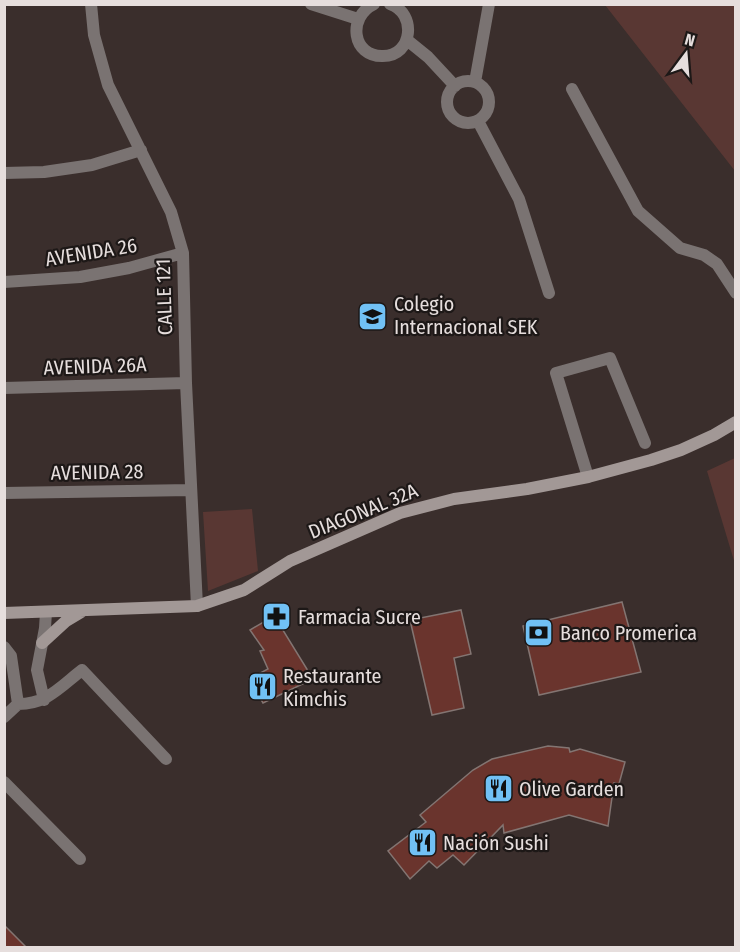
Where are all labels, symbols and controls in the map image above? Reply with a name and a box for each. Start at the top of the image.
north arrow [656,24,716,84]
text: N [683,30,697,51]
street label: AVENIDA 26 [43,233,139,271]
street label: CALLE 121 [151,258,177,336]
place label: Colegio Internacional SEK [394,292,538,339]
school or university icon: Colegio Internacional SEK [357,300,389,332]
street label: AVENIDA 26A [43,352,147,380]
street label: AVENIDA 28 [50,459,144,485]
street label: DIAGONAL 32A [305,478,422,544]
pharmacy icon: Farmacia Sucre [261,601,293,633]
place label: Farmacia Sucre [298,605,421,629]
bank icon: Banco Promerica [523,617,555,649]
place label: Banco Promerica [560,621,697,645]
place label: Restaurante Kimchis [283,664,382,711]
restaurant icon: Restaurante Kimchis [246,671,278,703]
restaurant icon: Olive Garden [482,773,514,805]
place label: Olive Garden [519,777,624,801]
restaurant icon: Nación Sushi [406,827,438,859]
place label: Nación Sushi [443,831,549,855]

